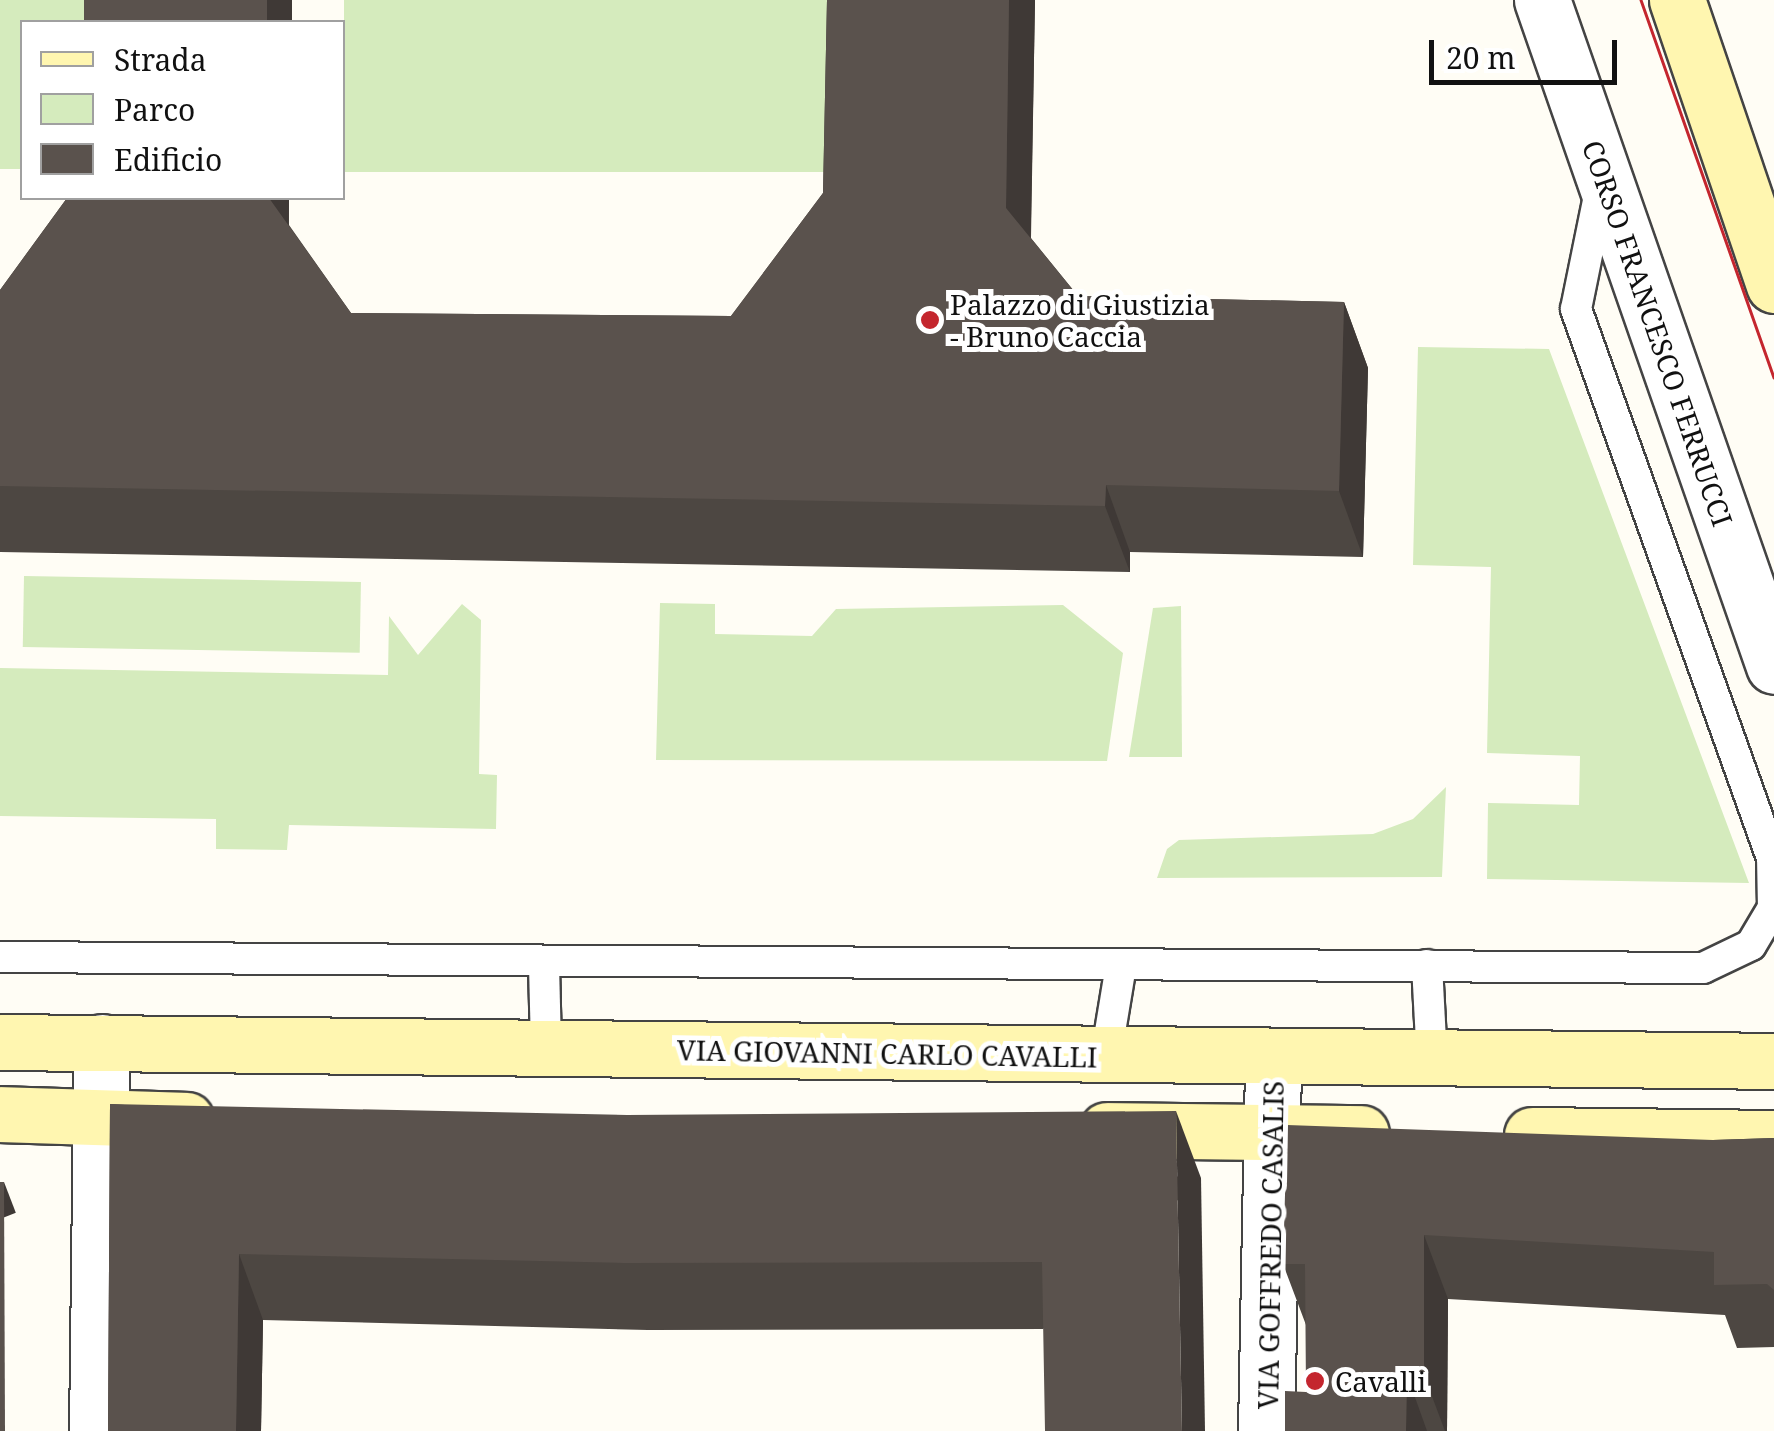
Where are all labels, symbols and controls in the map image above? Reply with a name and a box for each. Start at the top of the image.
legend [20,20,345,200]
scale bar [1434,20,1622,82]
text: 20 m [1446,37,1516,78]
text: Strada [114,39,207,80]
text: Parco [114,89,195,130]
street label: CORSO FRANCESCO FERRUCCI [1576,136,1740,530]
text: Edificio [114,139,222,180]
place label: Palazzo di Giustizia - Bruno Caccia [950,287,1210,353]
marker: Palazzo di Giustizia - Bruno Caccia [919,309,941,331]
street label: VIA GIOVANNI CARLO CAVALLI [677,1033,1097,1073]
street label: VIA GOFFREDO CASALIS [1250,1080,1290,1410]
place label: Cavalli [1335,1364,1426,1398]
marker: Cavalli [1304,1370,1326,1392]

